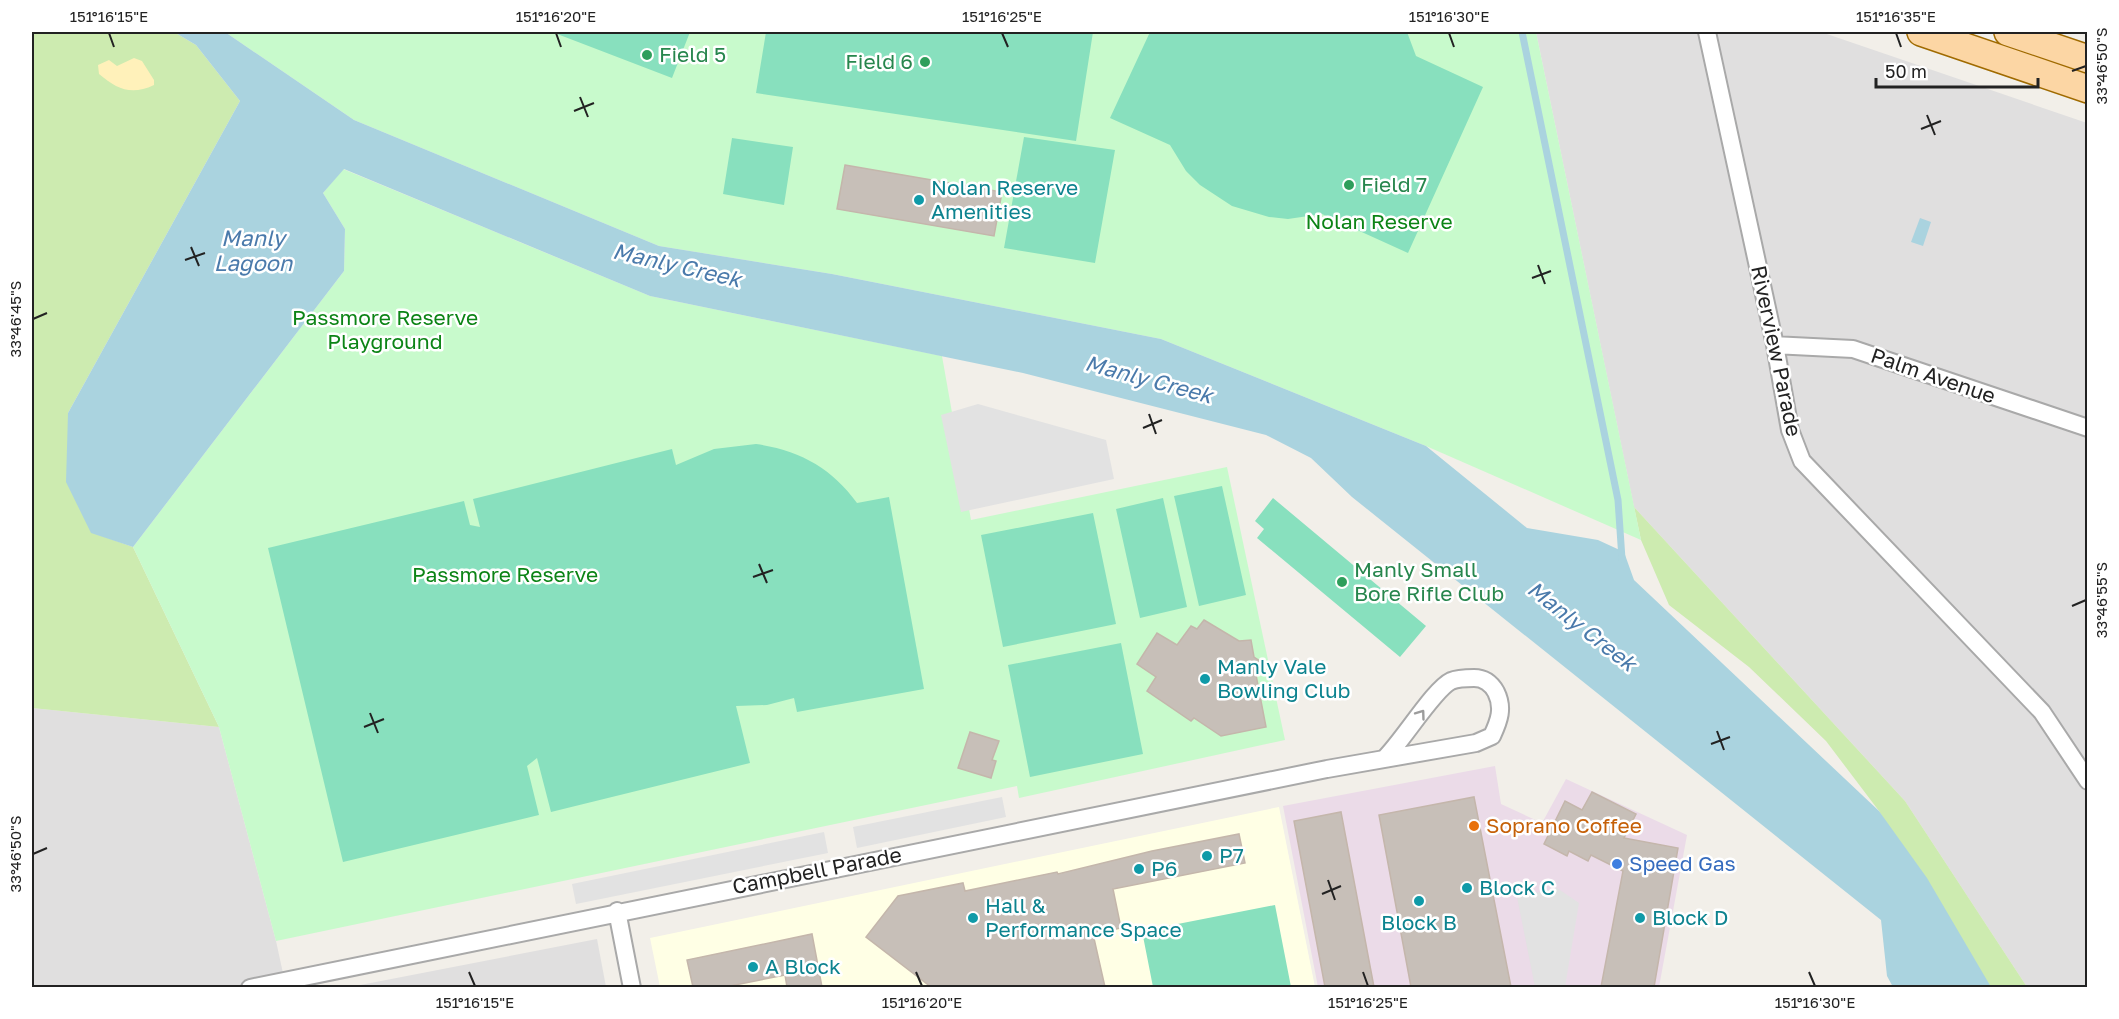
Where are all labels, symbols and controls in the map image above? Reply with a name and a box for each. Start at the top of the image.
text: 151°16'15"E [70,7,148,25]
text: 151°16'20"E [516,7,596,25]
text: 151°16'25"E [962,7,1042,25]
text: 151°16'30"E [1409,7,1489,25]
text: 151°16'35"E [1856,7,1936,25]
text: 33°46'50"S [2092,27,2110,105]
place label: Field 5 [659,41,726,67]
marker: Field 5 [640,48,654,62]
place label: Field 6 [845,48,913,74]
scale bar [1876,51,2038,89]
marker: Field 6 [918,55,932,69]
text: 50 m [1885,60,1927,82]
place label: Field 7 [1361,171,1427,197]
place label: Nolan Reserve Amenities [931,174,1078,224]
marker: Field 7 [1342,178,1356,192]
marker: Nolan Reserve Amenities [912,193,926,207]
park label: Nolan Reserve [1305,208,1453,234]
water label: Manly Lagoon [214,224,294,276]
water label: Manly Creek [610,237,746,293]
street label: Riverview Parade [1746,263,1808,439]
text: 33°46'45"S [6,281,24,357]
park label: Passmore Reserve Playground [292,304,478,354]
street label: Palm Avenue [1868,342,1999,409]
water label: Manly Creek [1083,349,1218,409]
place label: Manly Small Bore Rifle Club [1354,556,1504,606]
park label: Passmore Reserve [412,561,598,587]
text: 33°46'55"S [2092,562,2110,638]
marker: Manly Small Bore Rifle Club [1335,575,1349,589]
water label: Manly Creek [1523,575,1644,678]
place label: Manly Vale Bowling Club [1217,653,1351,703]
marker: Manly Vale Bowling Club [1198,672,1212,686]
one-way arrow [1414,710,1425,721]
place label: Soprano Coffee [1486,812,1642,838]
text: 33°46'50"S [6,815,24,893]
marker: Soprano Coffee [1467,819,1481,833]
street label: Campbell Parade [730,841,904,899]
place label: P7 [1219,842,1244,868]
marker: P7 [1200,849,1214,863]
place label: Speed Gas [1629,850,1736,876]
place label: P6 [1151,855,1177,881]
marker: Speed Gas [1610,857,1624,871]
marker: P6 [1132,862,1146,876]
place label: Block C [1479,874,1555,900]
marker: Block C [1460,881,1474,895]
place label: Hall & Performance Space [985,892,1182,942]
marker: Block B [1412,894,1426,908]
place label: Block D [1652,904,1728,930]
place label: Block B [1381,909,1457,935]
marker: Hall & Performance Space [966,911,980,925]
marker: Block D [1633,911,1647,925]
place label: A Block [765,953,841,979]
marker: A Block [746,960,760,974]
text: 151°16'15"E [436,993,514,1011]
text: 151°16'20"E [882,993,962,1011]
text: 151°16'25"E [1328,993,1408,1011]
text: 151°16'30"E [1775,993,1855,1011]

